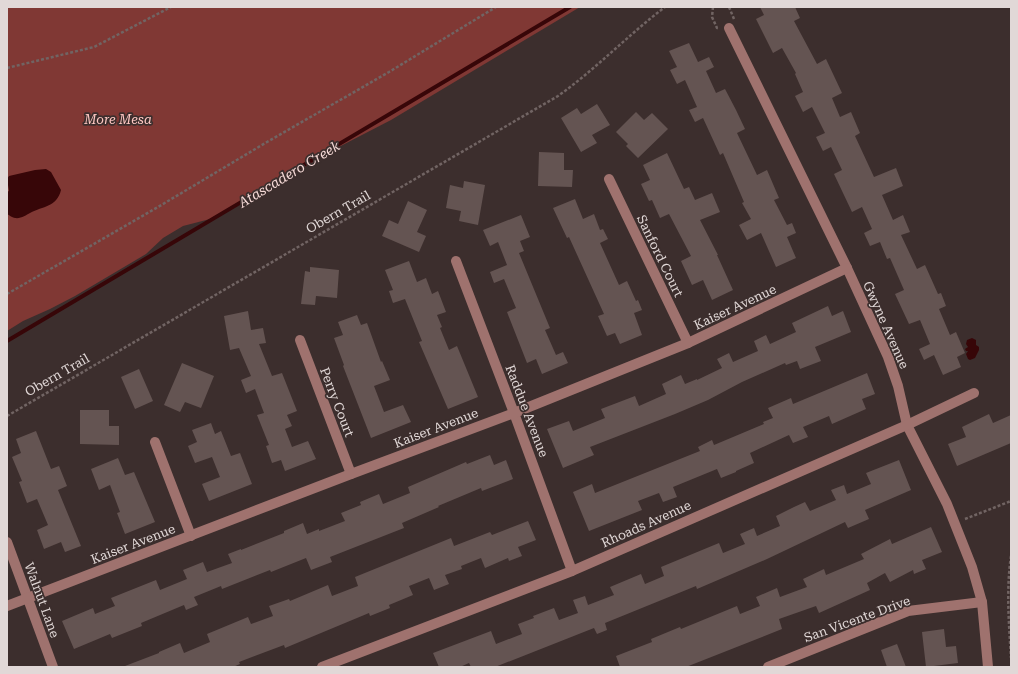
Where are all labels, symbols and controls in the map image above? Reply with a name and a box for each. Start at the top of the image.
park label: More Mesa [83,112,152,127]
water label: Atascadero Creek [235,137,343,211]
street label: Obern Trail [303,188,373,236]
street label: Sanford Court [634,213,686,300]
street label: Gwyne Avenue [860,279,912,371]
street label: Kaiser Avenue [691,281,779,333]
street label: Obern Trail [22,351,92,399]
street label: Raddue Avenue [503,363,551,459]
street label: Perry Court [317,365,357,439]
street label: Kaiser Avenue [392,405,480,451]
street label: Rhoads Avenue [599,498,693,550]
street label: Kaiser Avenue [89,521,177,567]
street label: Walnut Lane [21,560,63,640]
street label: San Vicente Drive [802,593,912,645]

